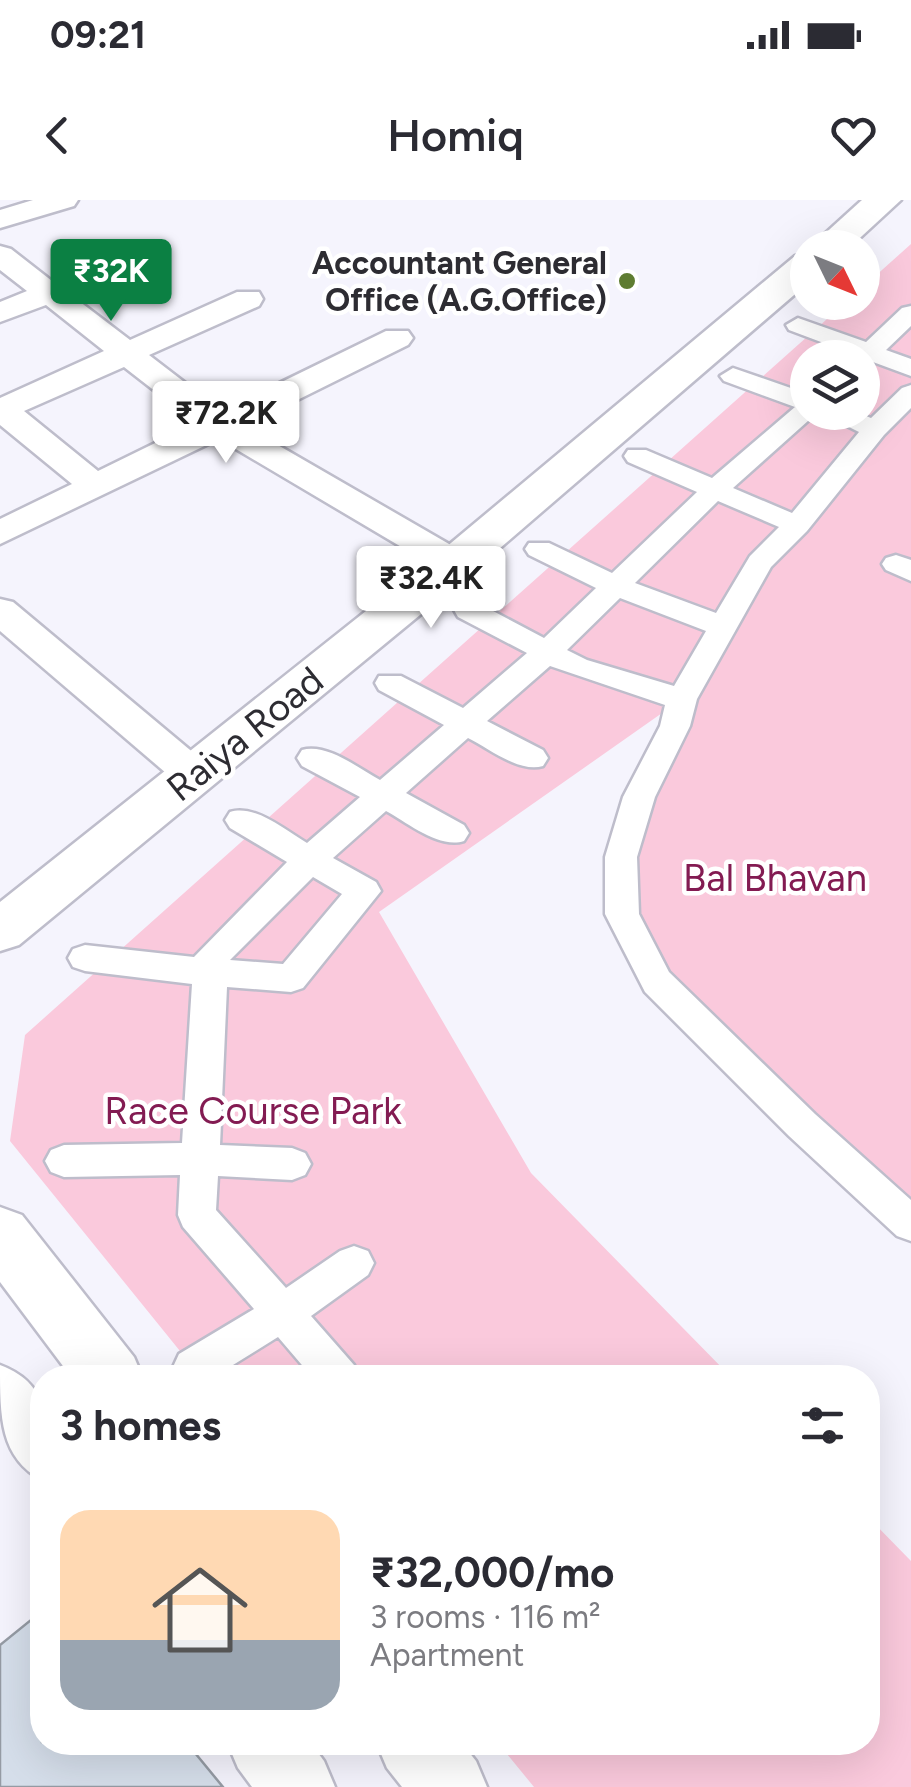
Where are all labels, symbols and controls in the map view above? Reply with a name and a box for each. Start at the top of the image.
text: 09:21 [50,12,146,58]
icon: back [30,108,85,163]
text: Homiq [387,108,524,162]
icon: heart [826,108,881,163]
north arrow [790,230,880,320]
map controls [790,230,880,430]
pin: ₹32K [52,239,170,324]
place label: Accountant General Office (A.G.Office) [312,244,607,319]
text: ₹32K [73,252,149,290]
marker: Accountant General Office (A.G.Office) [616,270,638,292]
button: layers [790,340,880,430]
pin: ₹72.2K [145,381,307,466]
text: ₹72.2K [174,394,278,432]
pin: ₹32.4K [350,546,512,631]
text: ₹32.4K [378,559,484,597]
street label: Raiya Road [158,657,332,811]
park label: Bal Bhavan [683,855,867,901]
park label: Race Course Park [104,1088,402,1134]
icon: filters [795,1398,850,1453]
text: 3 homes [60,1400,221,1451]
text: ₹32,000/mo [370,1547,614,1598]
icon: home [140,1550,260,1670]
text: 3 rooms · 116 m² [370,1598,601,1636]
text: Apartment [370,1636,524,1674]

